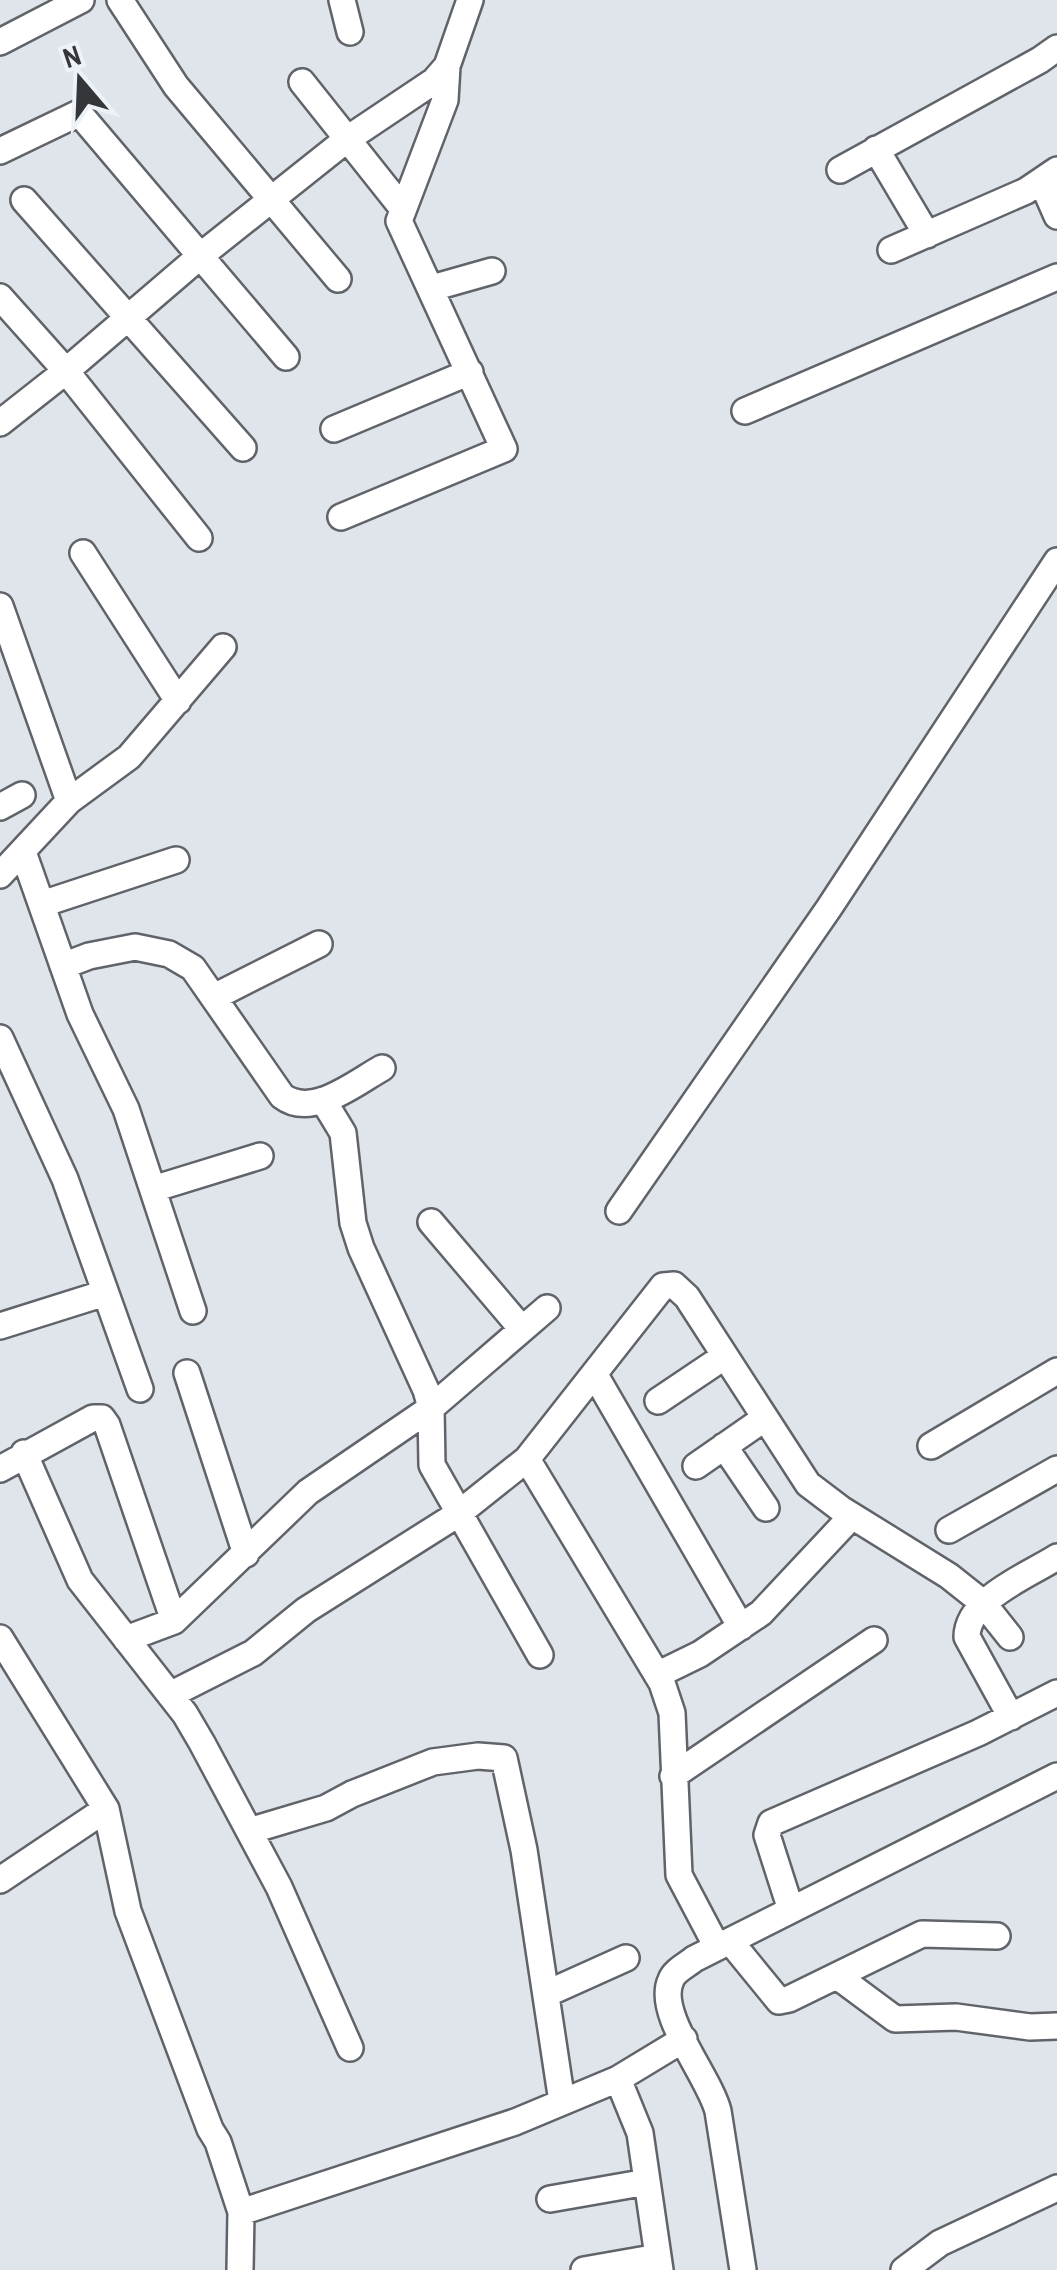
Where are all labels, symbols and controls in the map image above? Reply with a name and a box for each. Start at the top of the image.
north arrow [30,30,130,130]
text: N [58,36,86,77]

